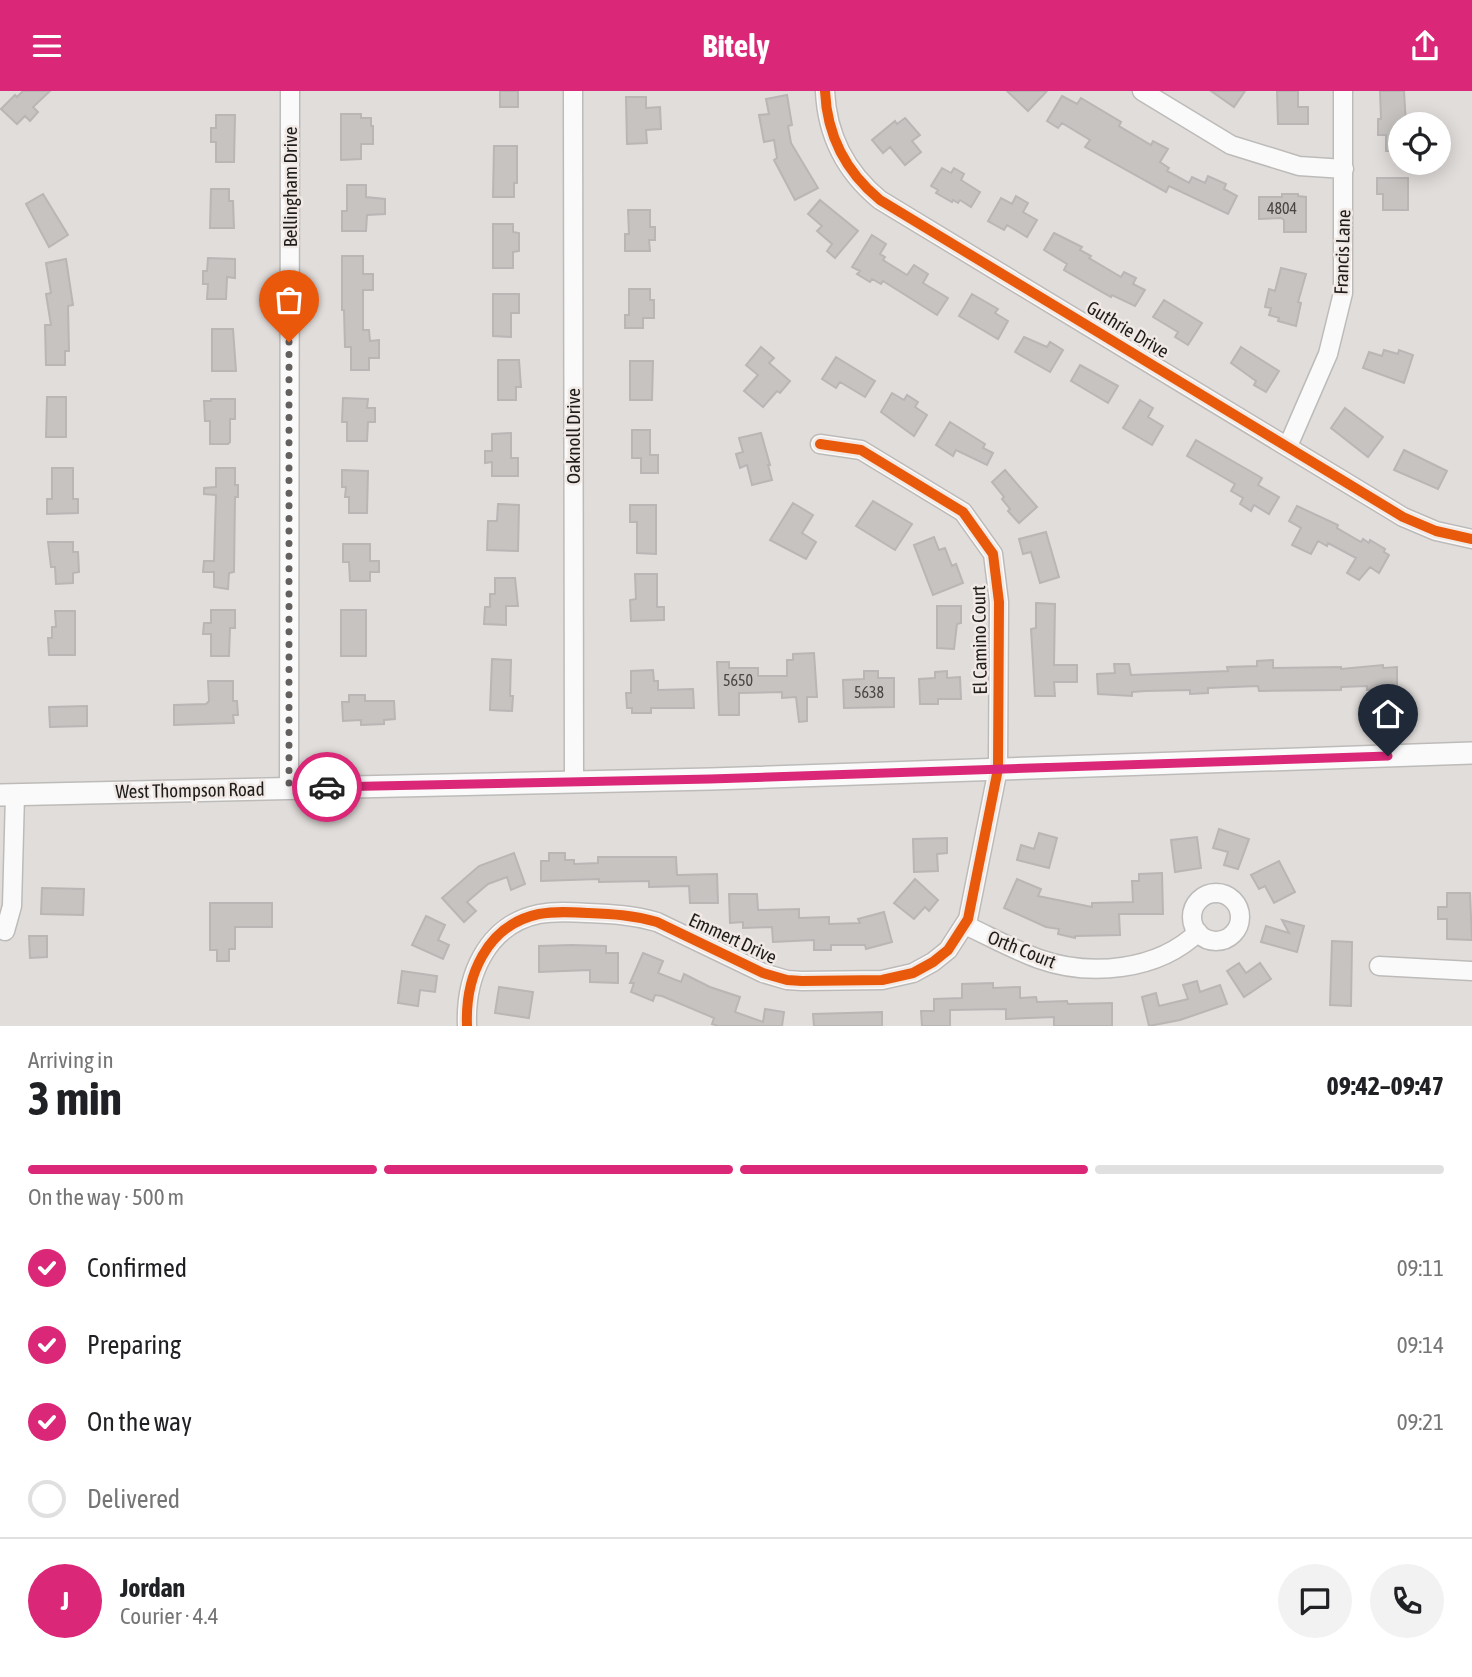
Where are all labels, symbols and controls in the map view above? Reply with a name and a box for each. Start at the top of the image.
icon: menu [28,27,66,65]
text: Bitely [702,27,770,64]
icon: share [1406,27,1444,65]
map controls [1388,112,1451,175]
button: locate [1388,112,1451,175]
street label: Bellingham Drive [279,127,301,247]
house number: 4804 [1267,199,1297,217]
street label: Francis Lane [1330,209,1354,295]
pin [259,270,319,342]
icon: bag [270,281,308,319]
street label: Guthrie Drive [1083,296,1173,362]
street label: Oaknoll Drive [562,388,584,484]
street label: El Camino Court [967,585,991,695]
house number: 5650 [723,671,753,689]
house number: 5638 [854,683,884,701]
pin [1358,684,1418,756]
icon: home [1369,695,1407,733]
courier [292,752,362,822]
icon: car [308,768,346,806]
street label: West Thompson Road [115,778,265,802]
street label: Emmert Drive [686,908,780,968]
street label: Orth Court [985,925,1059,973]
text: Arriving in [28,1047,114,1073]
text: 09:42–09:47 [1327,1071,1444,1101]
text: 3 min [28,1072,122,1125]
text: On the way · 500 m [28,1184,184,1210]
icon: check [28,1249,66,1287]
text: Confirmed [87,1253,187,1283]
text: 09:11 [1397,1255,1444,1281]
icon: check [28,1326,66,1364]
text: Preparing [87,1330,181,1360]
text: 09:14 [1397,1332,1444,1358]
icon: check [28,1403,66,1441]
text: On the way [87,1407,192,1437]
text: 09:21 [1397,1409,1444,1435]
text: Delivered [87,1484,180,1514]
button: chat [1278,1564,1352,1638]
button: phone [1370,1564,1444,1638]
text: Jordan [120,1573,185,1603]
text: J [61,1586,69,1616]
text: Courier · 4.4 [120,1603,219,1629]

